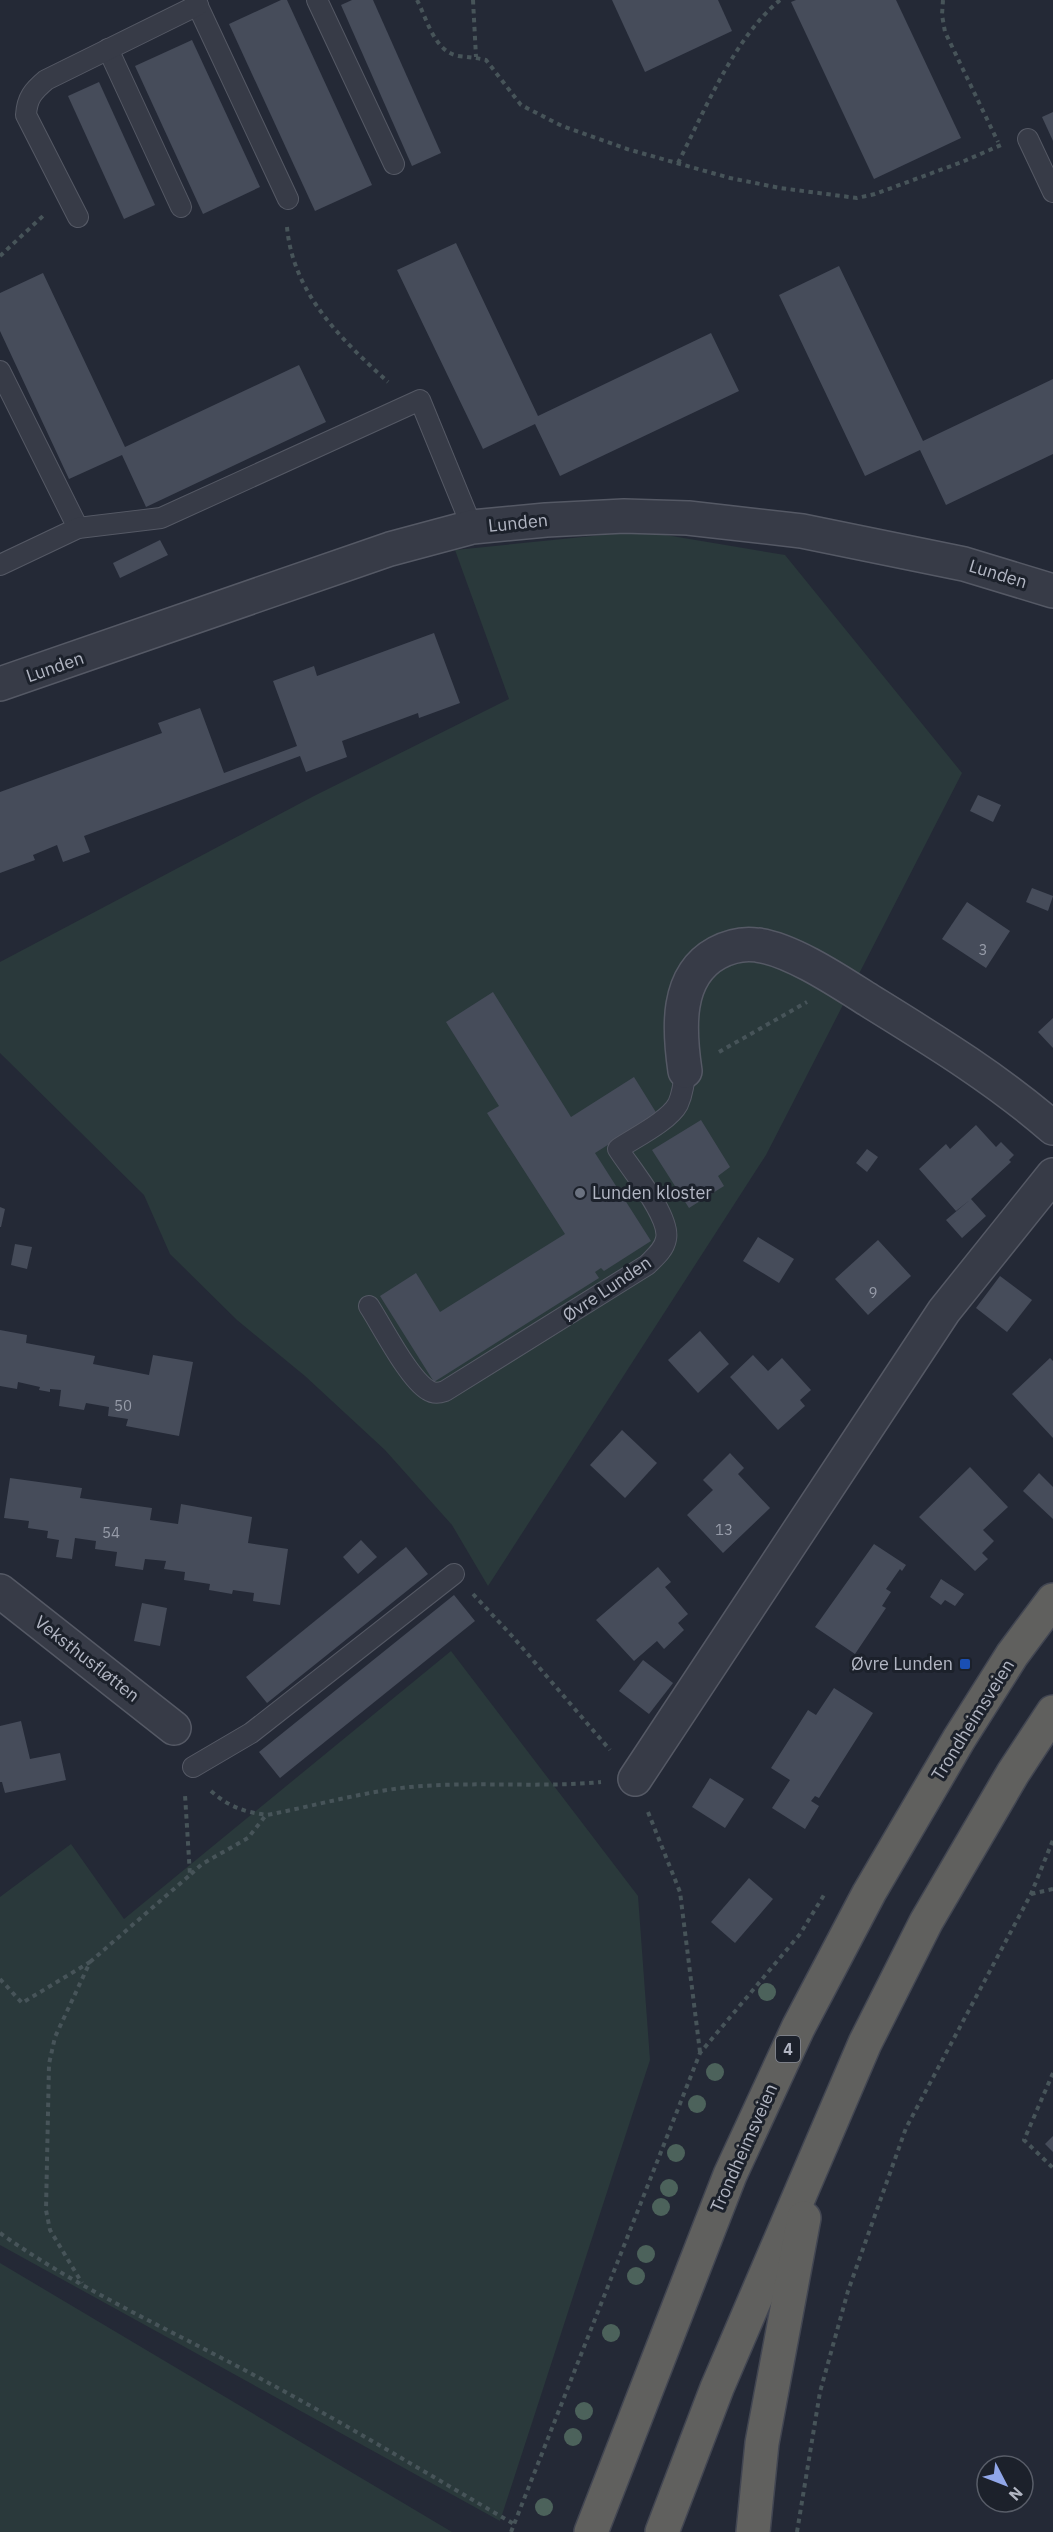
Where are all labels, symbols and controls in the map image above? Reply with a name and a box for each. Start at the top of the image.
street label: Lunden [487,508,549,537]
street label: Lunden [966,554,1030,593]
street label: Lunden [23,646,87,687]
house number: 3 [978,940,988,959]
place label: Lunden kloster [592,1181,712,1204]
marker: Lunden kloster [573,1186,587,1200]
street label: Øvre Lunden [558,1251,655,1327]
house number: 9 [868,1283,878,1302]
house number: 50 [114,1396,132,1415]
house number: 13 [715,1520,733,1539]
house number: 54 [102,1523,120,1542]
street label: Veksthusfløtten [30,1610,144,1707]
place label: Øvre Lunden [851,1652,953,1675]
street label: Trondheimsveien [926,1655,1019,1785]
marker: Øvre Lunden [958,1657,972,1671]
road number: 4 [776,2036,800,2062]
street label: Trondheimsveien [705,2080,782,2216]
north arrow [975,2454,1035,2514]
text: N [1005,2483,1027,2505]

